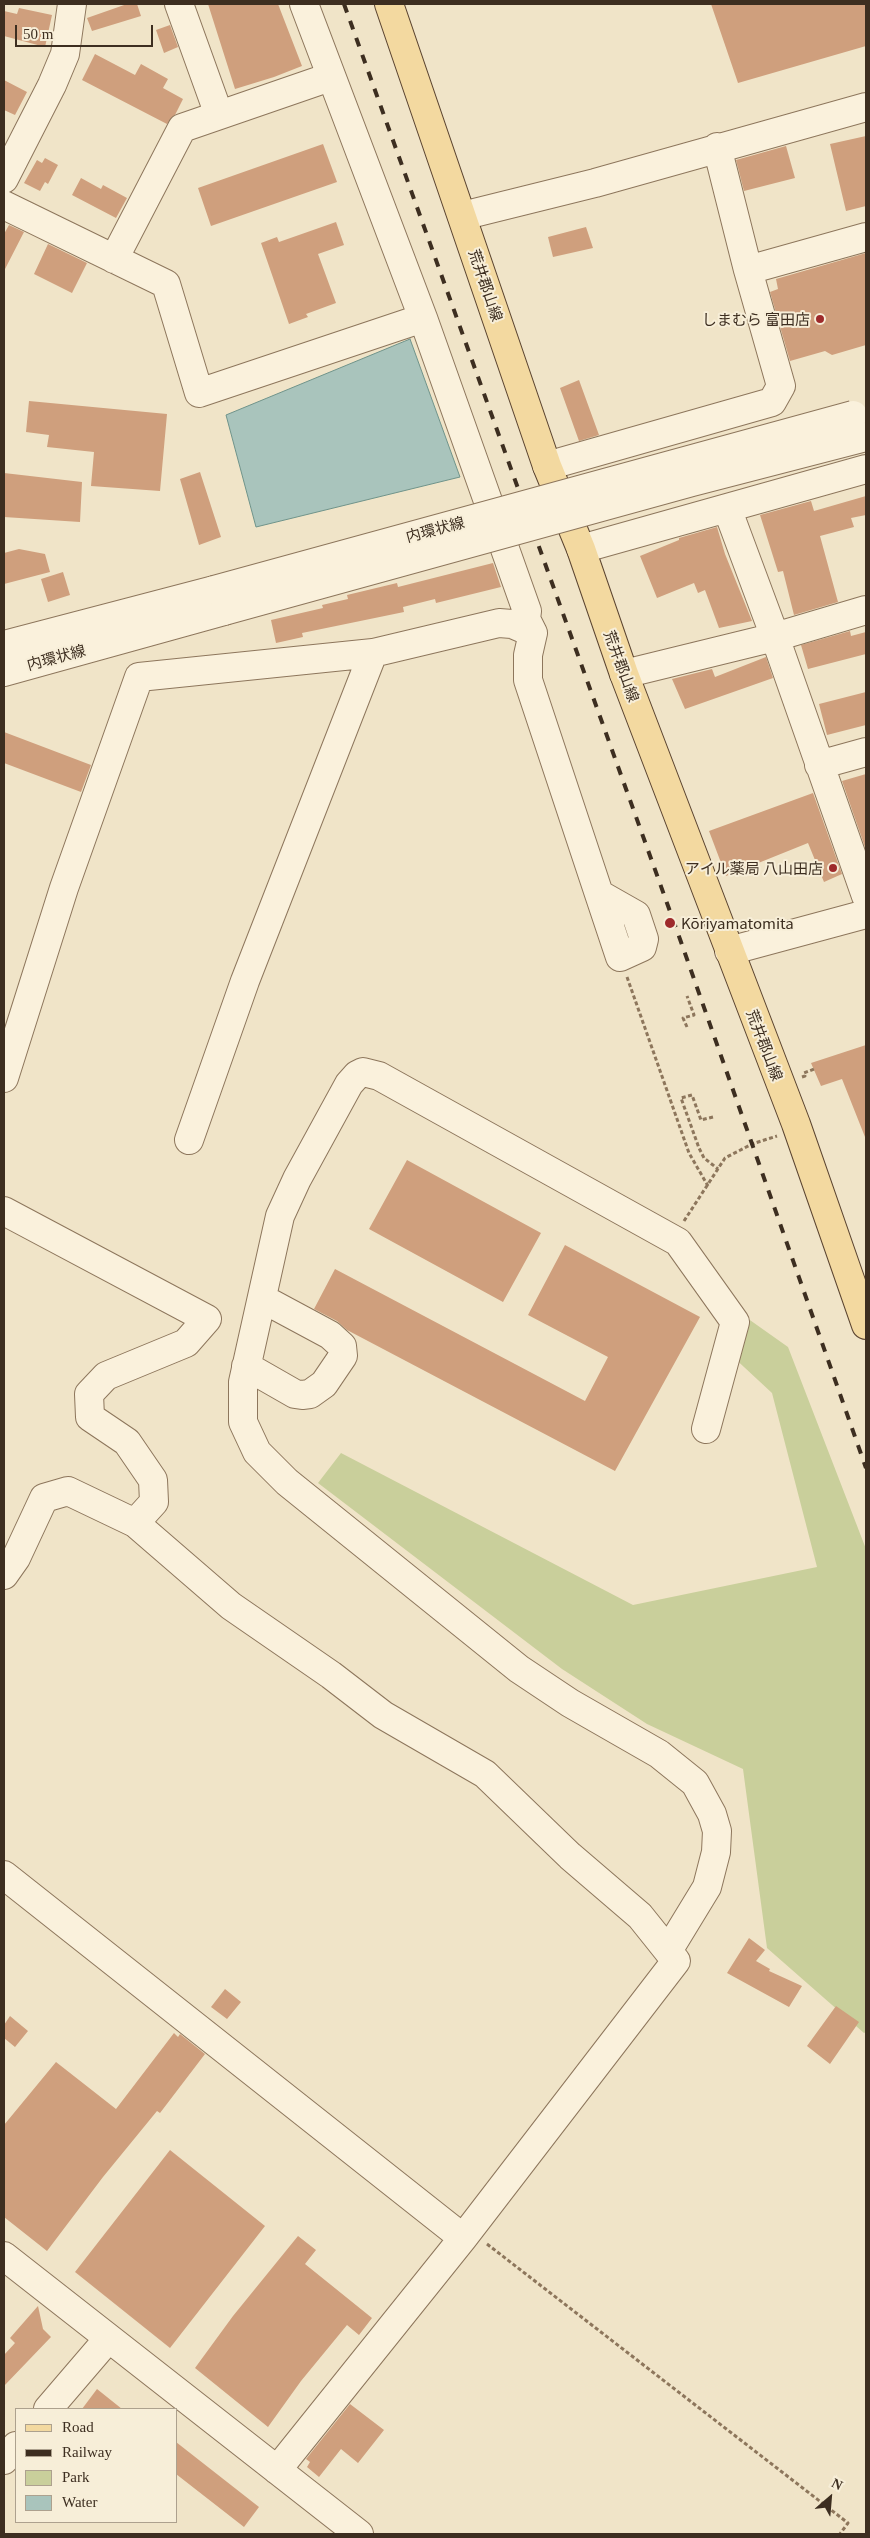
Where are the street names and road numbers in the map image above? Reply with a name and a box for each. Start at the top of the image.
street label: 荒井郡山線 [465,247,507,323]
street label: 内環状線 [404,513,466,545]
street label: 荒井郡山線 [601,628,643,704]
street label: 内環状線 [25,641,87,673]
street label: 荒井郡山線 [743,1007,787,1083]

